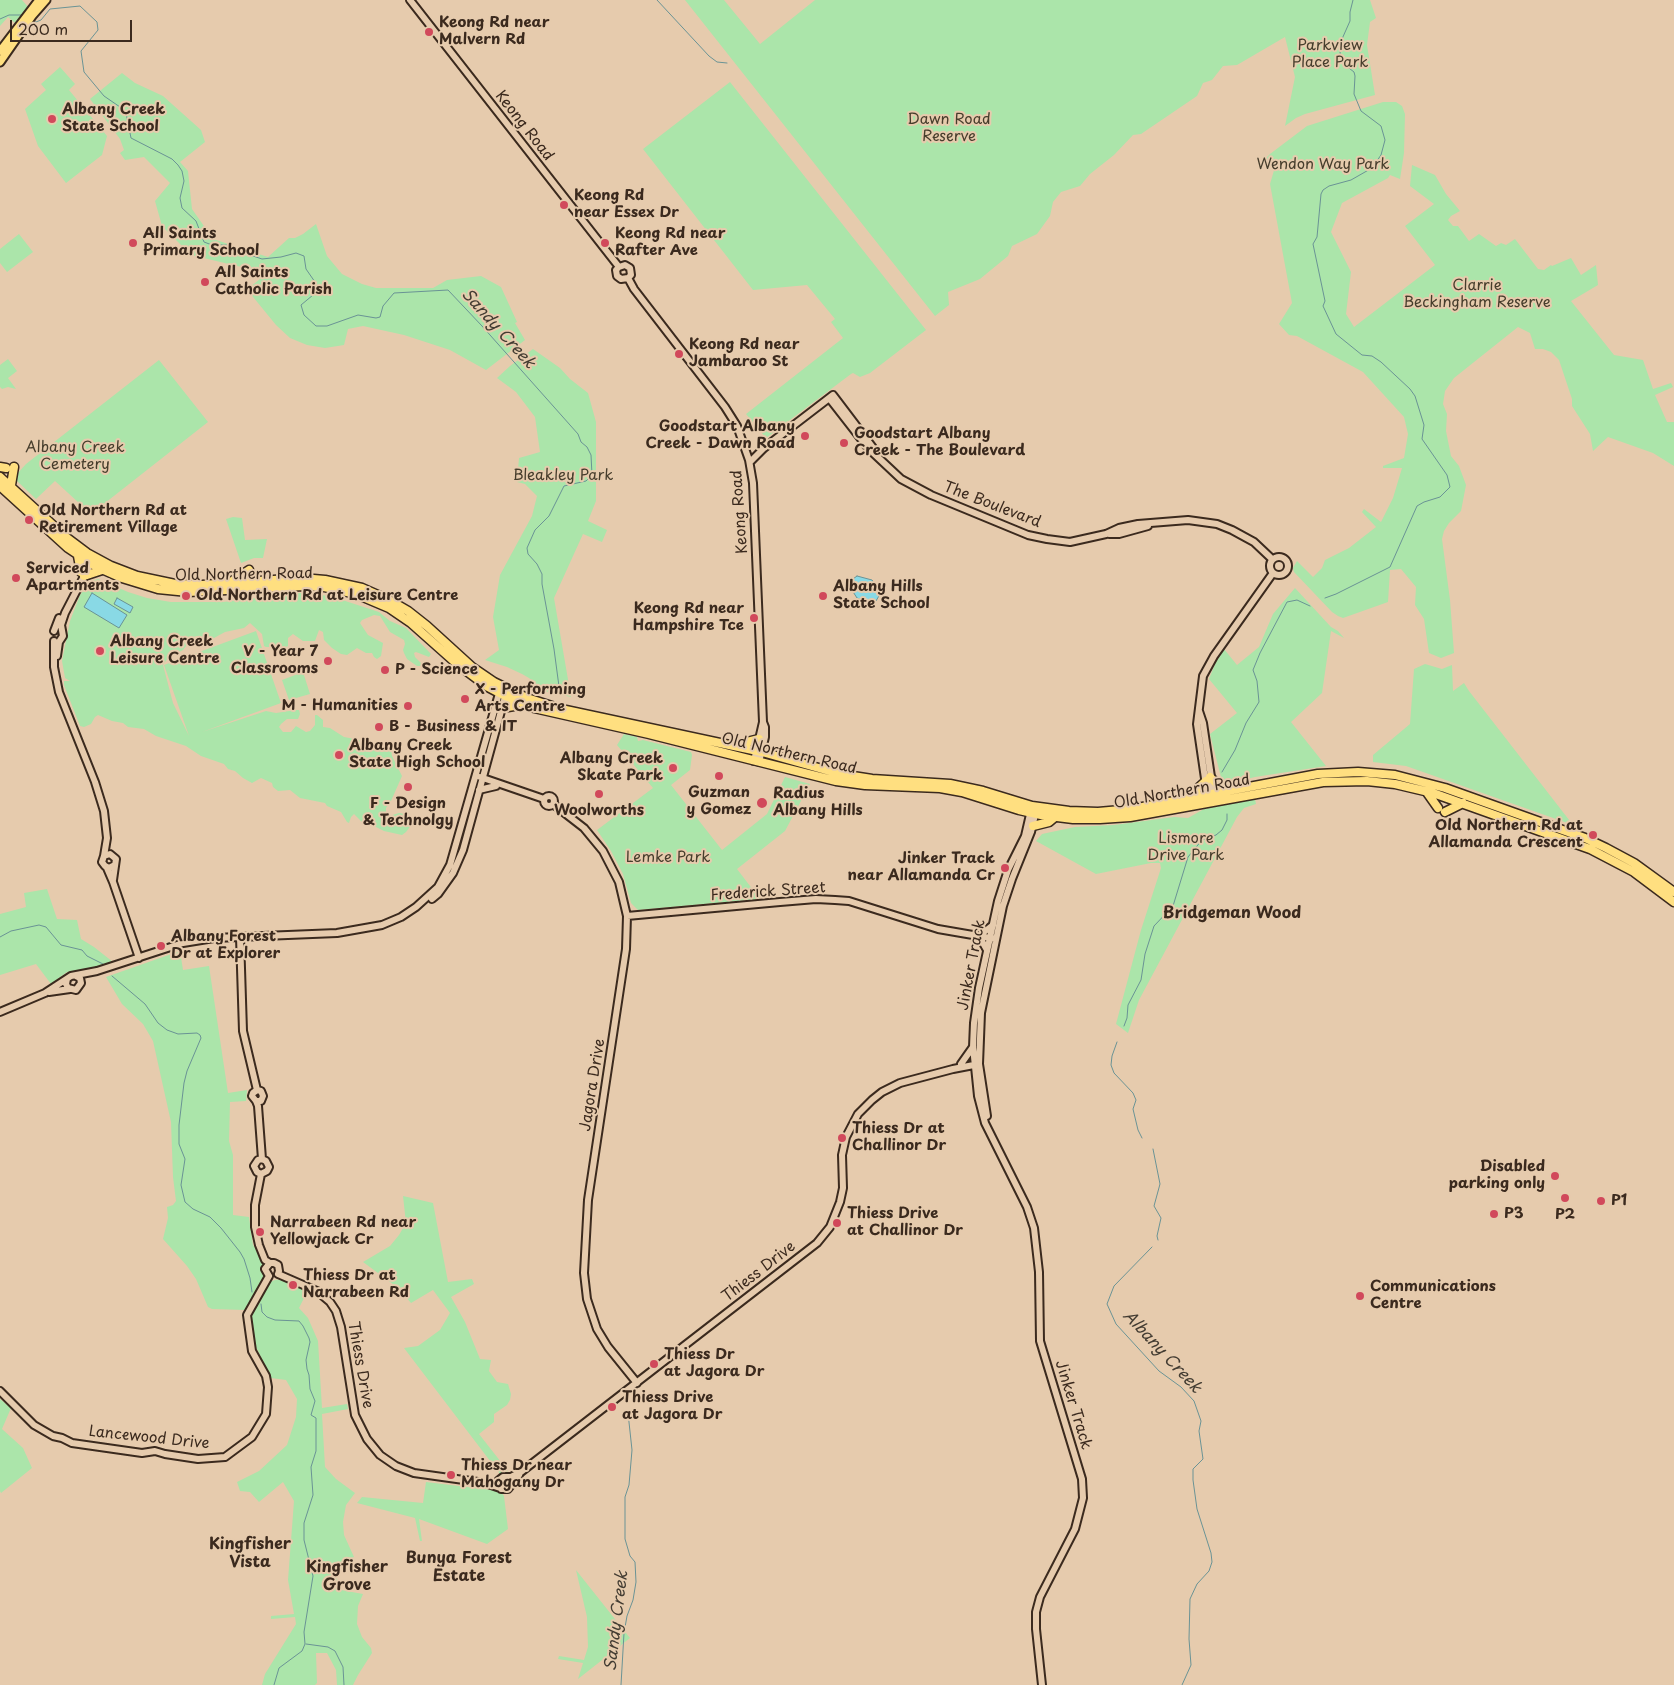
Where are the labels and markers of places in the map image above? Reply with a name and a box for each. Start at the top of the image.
place label: Keong Rd near Malvern Rd [439,14,549,49]
marker: Keong Rd near Malvern Rd [423,26,435,38]
place label: Albany Creek State School [62,101,165,136]
marker: Albany Creek State School [46,113,58,125]
place label: Keong Rd near Essex Dr [574,187,679,222]
marker: Keong Rd near Essex Dr [558,199,570,211]
place label: All Saints Primary School [143,225,259,260]
place label: Keong Rd near Rafter Ave [615,225,725,260]
marker: All Saints Primary School [127,237,139,249]
marker: Keong Rd near Rafter Ave [599,237,611,249]
place label: All Saints Catholic Parish [215,264,332,299]
marker: All Saints Catholic Parish [199,276,211,288]
place label: Keong Rd near Jambaroo St [689,336,799,371]
marker: Keong Rd near Jambaroo St [673,348,685,360]
place label: Goodstart Albany Creek - Dawn Road [645,418,795,453]
place label: Goodstart Albany Creek - The Boulevard [854,425,1025,460]
marker: Goodstart Albany Creek - Dawn Road [799,430,811,442]
marker: Goodstart Albany Creek - The Boulevard [838,437,850,449]
place label: Old Northern Rd at Retirement Village [39,502,187,537]
marker: Old Northern Rd at Retirement Village [23,514,35,526]
place label: Serviced Apartments [26,560,119,595]
marker: Serviced Apartments [10,572,22,584]
place label: Albany Hills State School [833,578,930,613]
place label: Old Northern Rd at Leisure Centre [196,587,458,605]
marker: Old Northern Rd at Leisure Centre [180,590,192,602]
marker: Albany Hills State School [817,590,829,602]
place label: Keong Rd near Hampshire Tce [633,600,744,635]
marker: Keong Rd near Hampshire Tce [748,612,760,624]
place label: Albany Creek Leisure Centre [110,633,220,668]
place label: V - Year 7 Classrooms [231,643,318,678]
marker: Albany Creek Leisure Centre [94,645,106,657]
marker: V - Year 7 Classrooms [322,655,334,667]
place label: P - Science [395,661,478,679]
marker: P - Science [379,664,391,676]
place label: X - Performing Arts Centre [475,681,586,716]
marker: X - Performing Arts Centre [459,693,471,705]
place label: M - Humanities [281,697,398,715]
marker: M - Humanities [402,700,414,712]
place label: B - Business & IT [389,718,517,736]
marker: B - Business & IT [373,721,385,733]
place label: Albany Creek State High School [349,737,485,772]
marker: Albany Creek State High School [333,749,345,761]
place label: Albany Creek Skate Park [560,750,663,785]
marker: Albany Creek Skate Park [667,762,679,774]
marker: Guzman y Gomez [713,770,725,782]
marker: F - Design & Technolgy [402,781,414,793]
place label: Guzman y Gomez [687,784,751,819]
place label: Radius Albany Hills [773,785,863,820]
marker: Woolworths [593,788,605,800]
place label: F - Design & Technolgy [363,795,453,830]
marker: Radius Albany Hills [755,796,769,810]
place label: Woolworths [554,802,644,820]
place label: Old Northern Rd at Allamanda Crescent [1429,817,1583,852]
marker: Old Northern Rd at Allamanda Crescent [1587,829,1599,841]
place label: Jinker Track near Allamanda Cr [848,850,995,885]
marker: Jinker Track near Allamanda Cr [999,862,1011,874]
place label: Albany Forest Dr at Explorer [171,928,280,963]
marker: Albany Forest Dr at Explorer [155,940,167,952]
place label: Thiess Dr at Challinor Dr [852,1120,946,1155]
marker: Thiess Dr at Challinor Dr [836,1132,848,1144]
place label: Disabled parking only [1449,1158,1545,1193]
marker: Disabled parking only [1549,1170,1561,1182]
marker: P2 [1559,1192,1571,1204]
place label: P1 [1611,1192,1627,1210]
marker: P1 [1595,1195,1607,1207]
place label: Thiess Drive at Challinor Dr [847,1205,963,1240]
place label: P3 [1504,1205,1524,1223]
place label: P2 [1555,1206,1575,1224]
marker: P3 [1488,1208,1500,1220]
place label: Narrabeen Rd near Yellowjack Cr [270,1214,416,1249]
marker: Thiess Drive at Challinor Dr [831,1217,843,1229]
marker: Narrabeen Rd near Yellowjack Cr [254,1226,266,1238]
place label: Thiess Dr at Narrabeen Rd [303,1267,409,1302]
place label: Communications Centre [1370,1278,1496,1313]
marker: Thiess Dr at Narrabeen Rd [287,1279,299,1291]
marker: Communications Centre [1354,1290,1366,1302]
place label: Thiess Dr at Jagora Dr [664,1346,764,1381]
marker: Thiess Dr at Jagora Dr [648,1358,660,1370]
place label: Thiess Drive at Jagora Dr [622,1389,722,1424]
marker: Thiess Drive at Jagora Dr [606,1401,618,1413]
place label: Thiess Dr near Mahogany Dr [461,1457,572,1492]
marker: Thiess Dr near Mahogany Dr [445,1469,457,1481]

